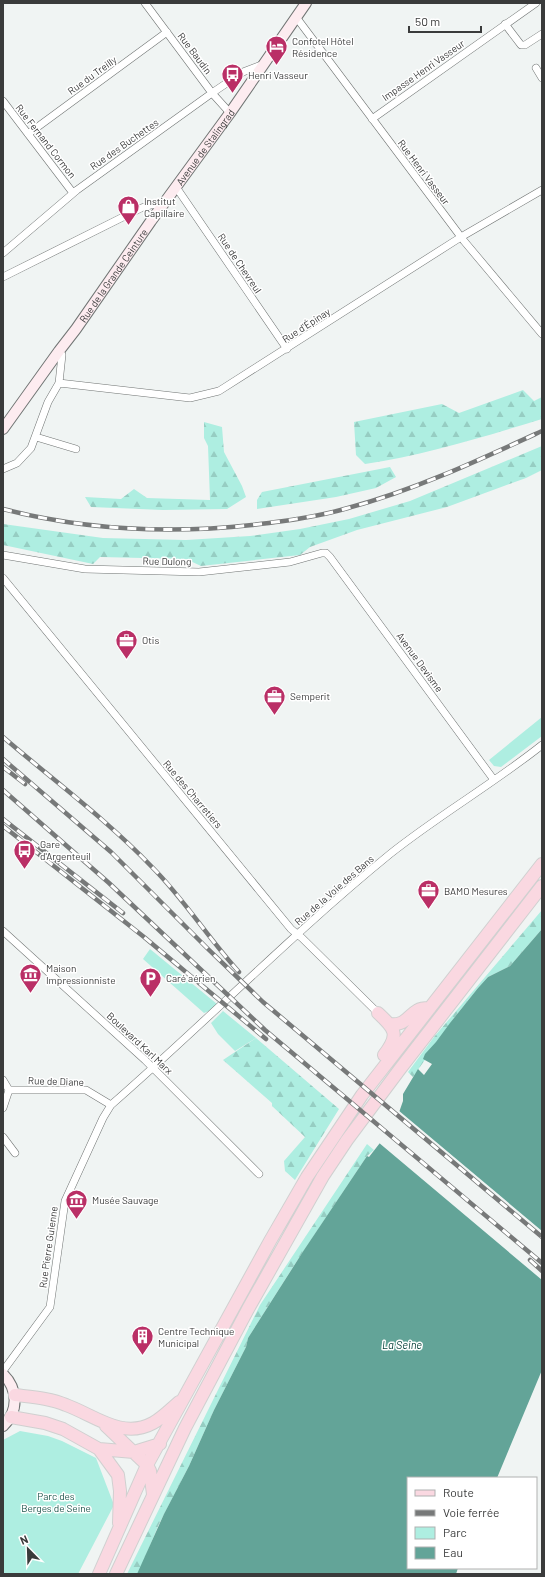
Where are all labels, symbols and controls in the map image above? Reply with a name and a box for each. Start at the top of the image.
scale bar [409,8,481,34]
text: 50 m [415,14,440,28]
street label: Rue Baudin [175,30,215,76]
hotel icon: Confotel Hôtel Résidence [263,34,289,67]
place label: Confotel Hôtel Résidence [292,35,353,59]
street label: Impasse Henri Vasseur [379,37,467,103]
street label: Rue du Treilly [65,53,119,97]
bus stop icon: Henri Vasseur [219,62,245,95]
place label: Henri Vasseur [248,69,308,81]
street label: Rue Fernand Cormon [13,102,79,180]
street label: Avenue de Stalingrad [173,107,237,187]
street label: Rue des Buchettes [87,116,161,172]
street label: Rue Henri Vasseur [396,137,453,207]
shop icon: Institut Capillaire [116,194,142,227]
place label: Institut Capillaire [144,195,184,219]
street label: Rue de la Grande Ceinture [76,226,150,325]
street label: Rue de Chevreul [216,231,264,295]
street label: Rue d'Épinay [280,305,333,345]
street label: Rue Dulong [143,555,191,567]
office icon: Otis [114,627,140,660]
street label: Avenue Devisme [394,630,446,694]
place label: Otis [142,634,159,646]
office icon: Semperit [261,683,287,716]
place label: Semperit [290,690,330,702]
street label: Rue des Charretiers [161,757,225,831]
bus stop icon: Gare d'Argenteuil [12,837,38,870]
place label: Gare d'Argenteuil [40,838,91,862]
street label: Rue de la Voie des Bans [292,852,376,928]
office icon: BAMO Mesures [416,878,442,911]
place label: BAMO Mesures [444,885,508,897]
museum icon: Maison Impressionniste [18,961,44,994]
place label: Maison Impressionniste [46,962,116,986]
parking icon: Caré aérien [138,965,164,998]
place label: Caré aérien [166,972,215,984]
street label: Boulevard Karl Marx [105,1010,175,1077]
street label: Rue de Diane [28,1074,84,1088]
museum icon: Musée Sauvage [64,1187,90,1220]
place label: Musée Sauvage [92,1194,159,1206]
street label: Rue Pierre Guienne [36,1205,60,1289]
building icon: Centre Technique Municipal [130,1324,156,1357]
place label: Centre Technique Municipal [158,1325,234,1349]
water label: La Seine [382,1338,422,1351]
legend [407,1477,537,1569]
text: Route [443,1485,474,1499]
park label: Parc des Berges de Seine [21,1490,91,1514]
text: Voie ferrée [443,1505,499,1519]
text: Parc [443,1525,467,1539]
north arrow [8,1529,48,1569]
text: N [18,1532,30,1547]
text: Eau [443,1545,463,1559]

